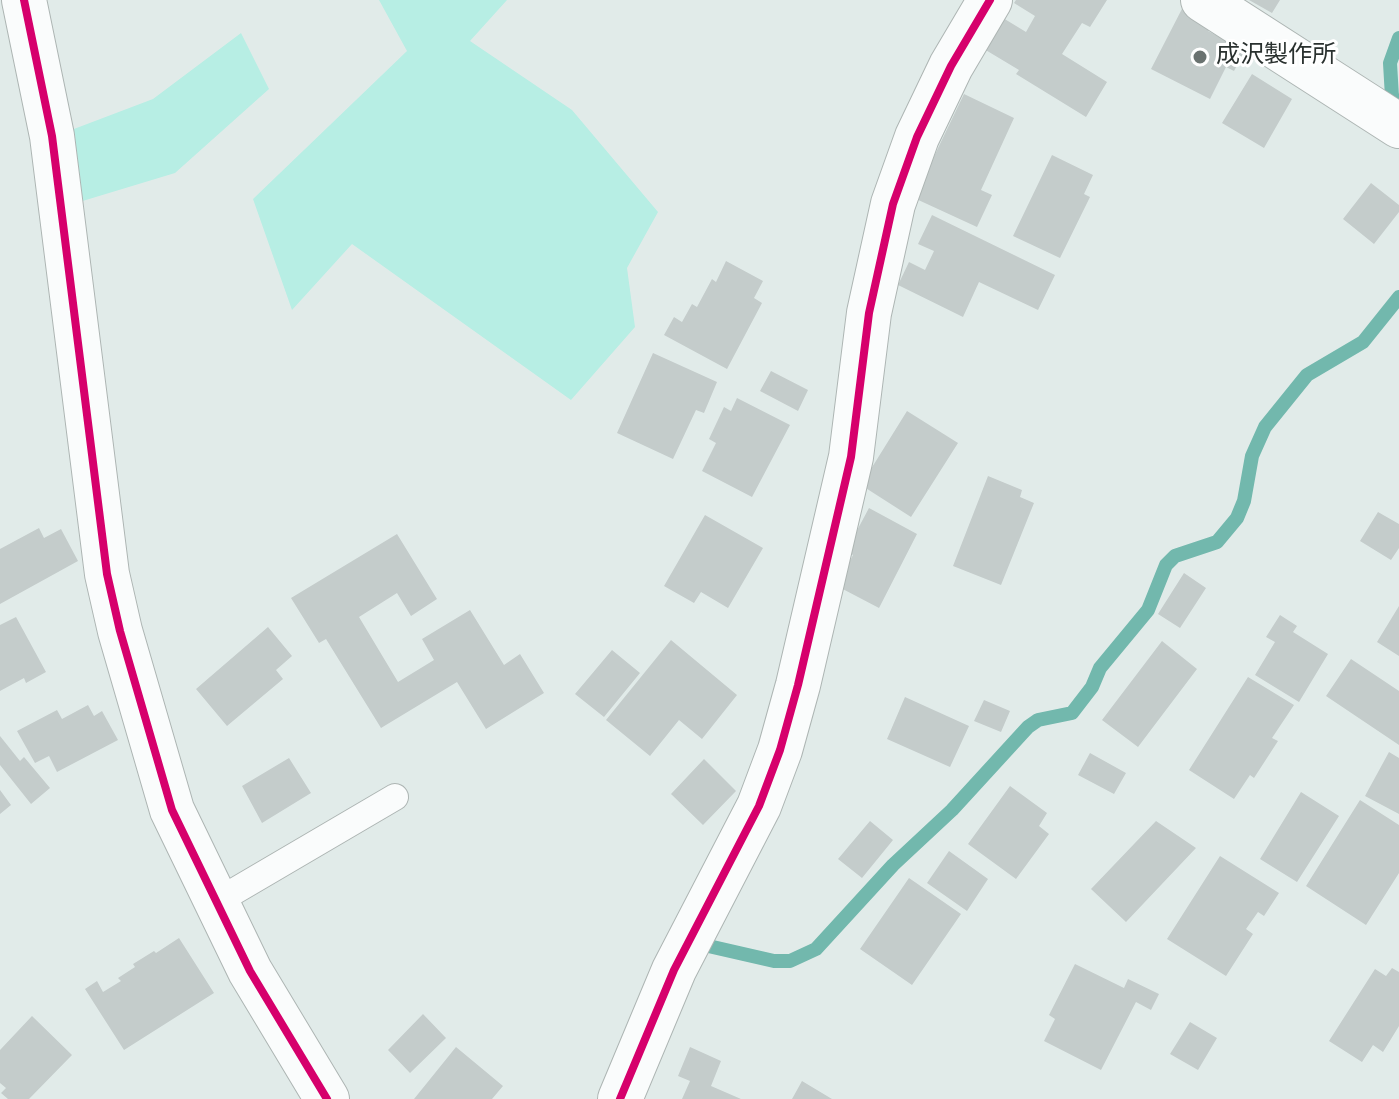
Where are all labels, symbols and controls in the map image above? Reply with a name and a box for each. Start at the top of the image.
place label: 成沢製作所 [1216,43,1336,71]
marker: 成沢製作所 [1191,48,1209,66]

